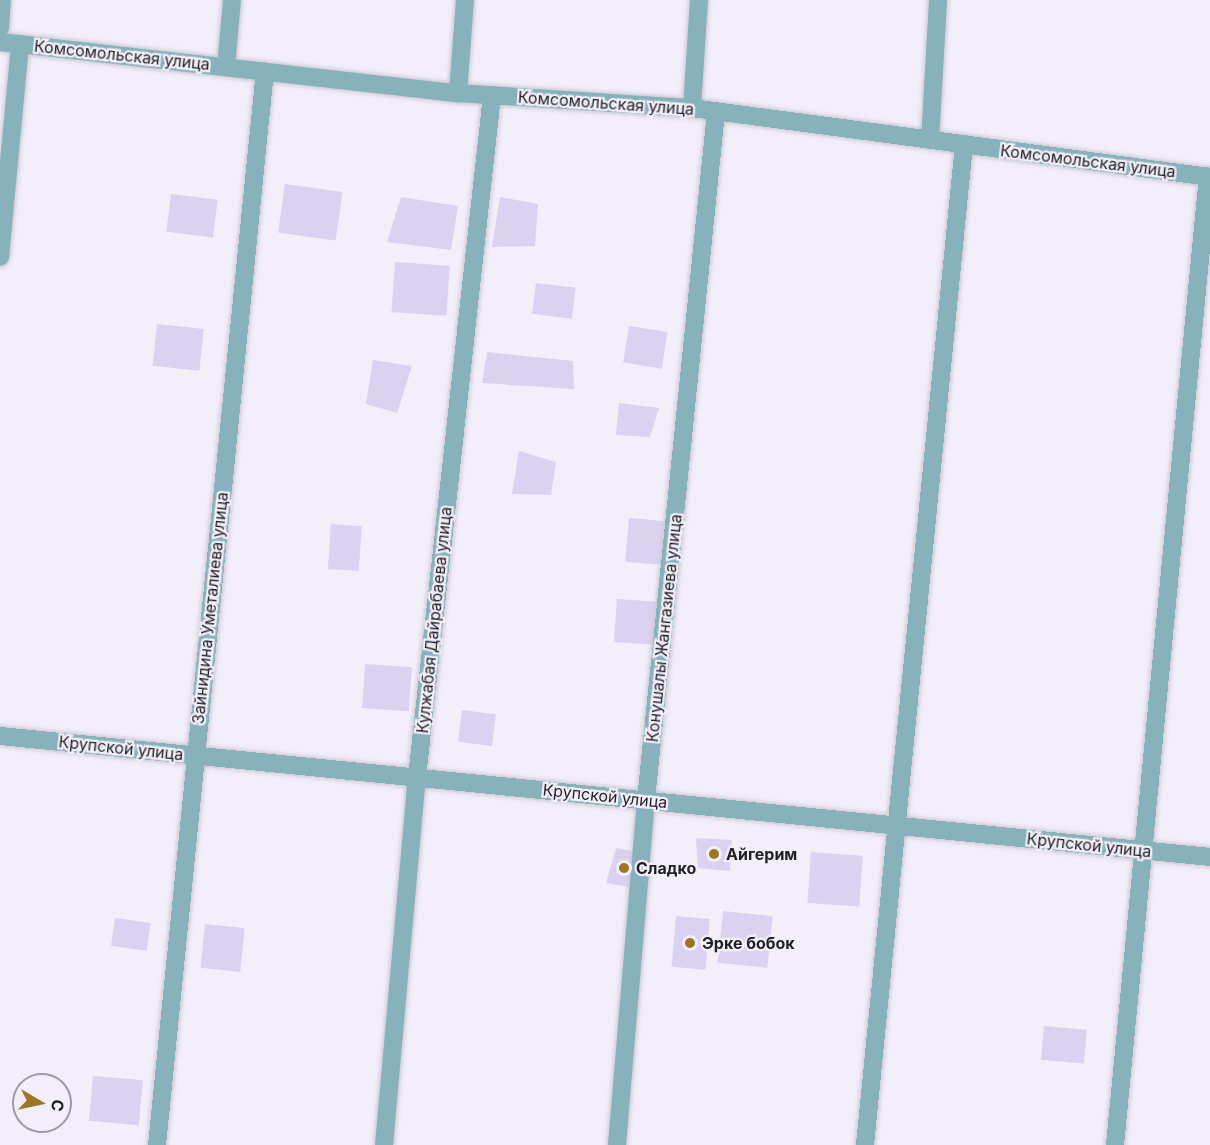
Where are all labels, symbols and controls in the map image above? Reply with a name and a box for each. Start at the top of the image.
street label: Комсомольская улица [33,36,211,74]
street label: Комсомольская улица [517,87,695,119]
street label: Комсомольская улица [999,141,1177,181]
street label: Зайнидина Уметалиева улица [188,491,232,725]
street label: Кулжабая Дайрабаева улица [413,506,455,734]
street label: Конушалы Жангазиева улица [642,513,686,743]
street label: Крупской улица [58,732,184,764]
street label: Крупской улица [542,780,668,812]
street label: Крупской улица [1026,829,1152,861]
place label: Айгерим [726,844,797,864]
marker: Айгерим [707,847,721,861]
place label: Сладко [636,858,696,878]
marker: Сладко [617,861,631,875]
place label: Эрке бобок [702,933,795,953]
marker: Эрке бобок [683,936,697,950]
north arrow [12,1073,72,1133]
text: С [47,1098,69,1113]

